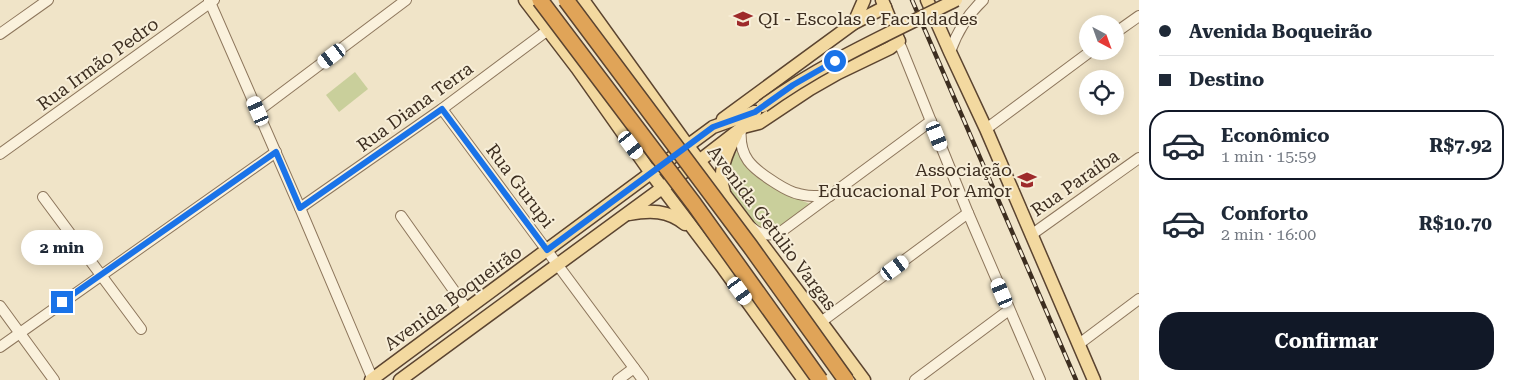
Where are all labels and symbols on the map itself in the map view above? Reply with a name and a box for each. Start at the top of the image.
school or university icon: QI - Escolas e Faculdades [732,8,754,30]
place label: QI - Escolas e Faculdades [758,8,978,29]
street label: Rua Irmão Pedro [33,13,162,115]
north arrow [1079,15,1124,60]
car [315,41,348,71]
route start [824,50,846,72]
street label: Rua Diana Terra [353,57,477,156]
car [245,94,270,128]
car [924,119,949,153]
car [615,129,646,161]
street label: Rua Gurupi [482,140,559,232]
street label: Avenida Getúlio Vargas [704,141,841,314]
street label: Rua Paraíba [1027,144,1123,221]
place label: Associação Educacional Por Amor [818,159,1012,201]
school or university icon: Associação Educacional Por Amor [1016,169,1038,191]
callout: 2 min [21,230,103,264]
street label: Avenida Boqueirão [380,241,525,354]
car [878,253,911,283]
car [725,274,754,308]
car [989,276,1014,310]
route end [51,291,73,313]

